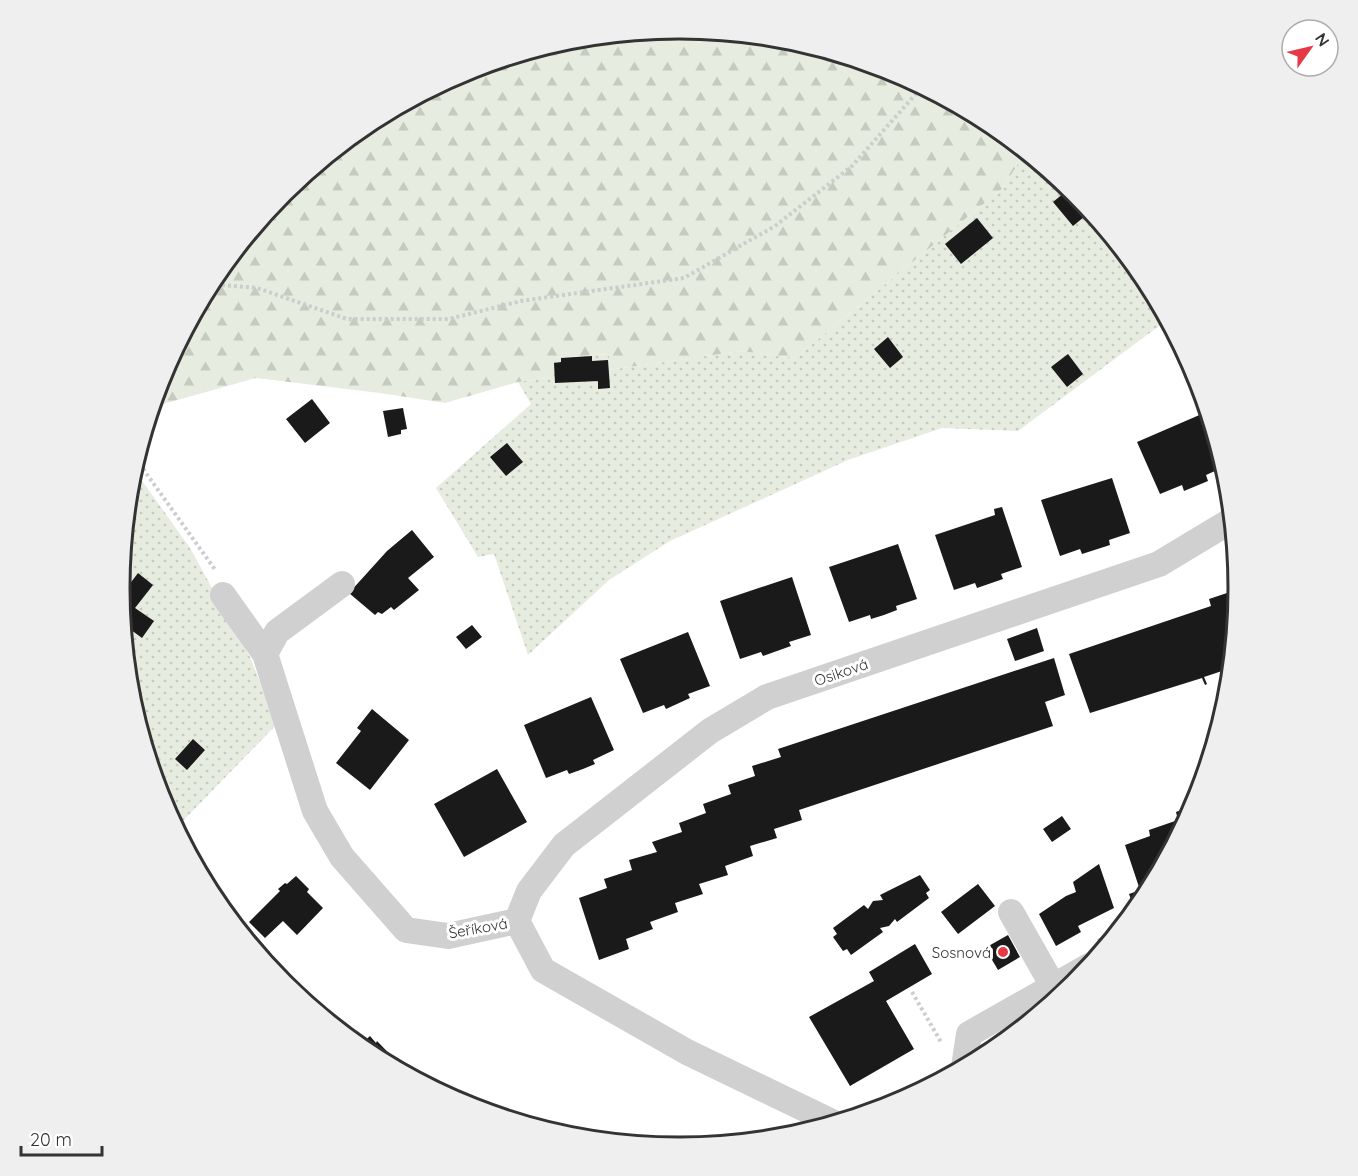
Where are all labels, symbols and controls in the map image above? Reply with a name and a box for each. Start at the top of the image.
north arrow [1280,18,1340,78]
text: N [1311,29,1334,50]
street label: Osiková [812,654,870,690]
street label: Šeříková [447,913,509,943]
place label: Sosnová [932,943,991,962]
marker: Sosnová [996,945,1010,959]
scale bar [21,1119,102,1157]
text: 20 m [30,1128,72,1151]

